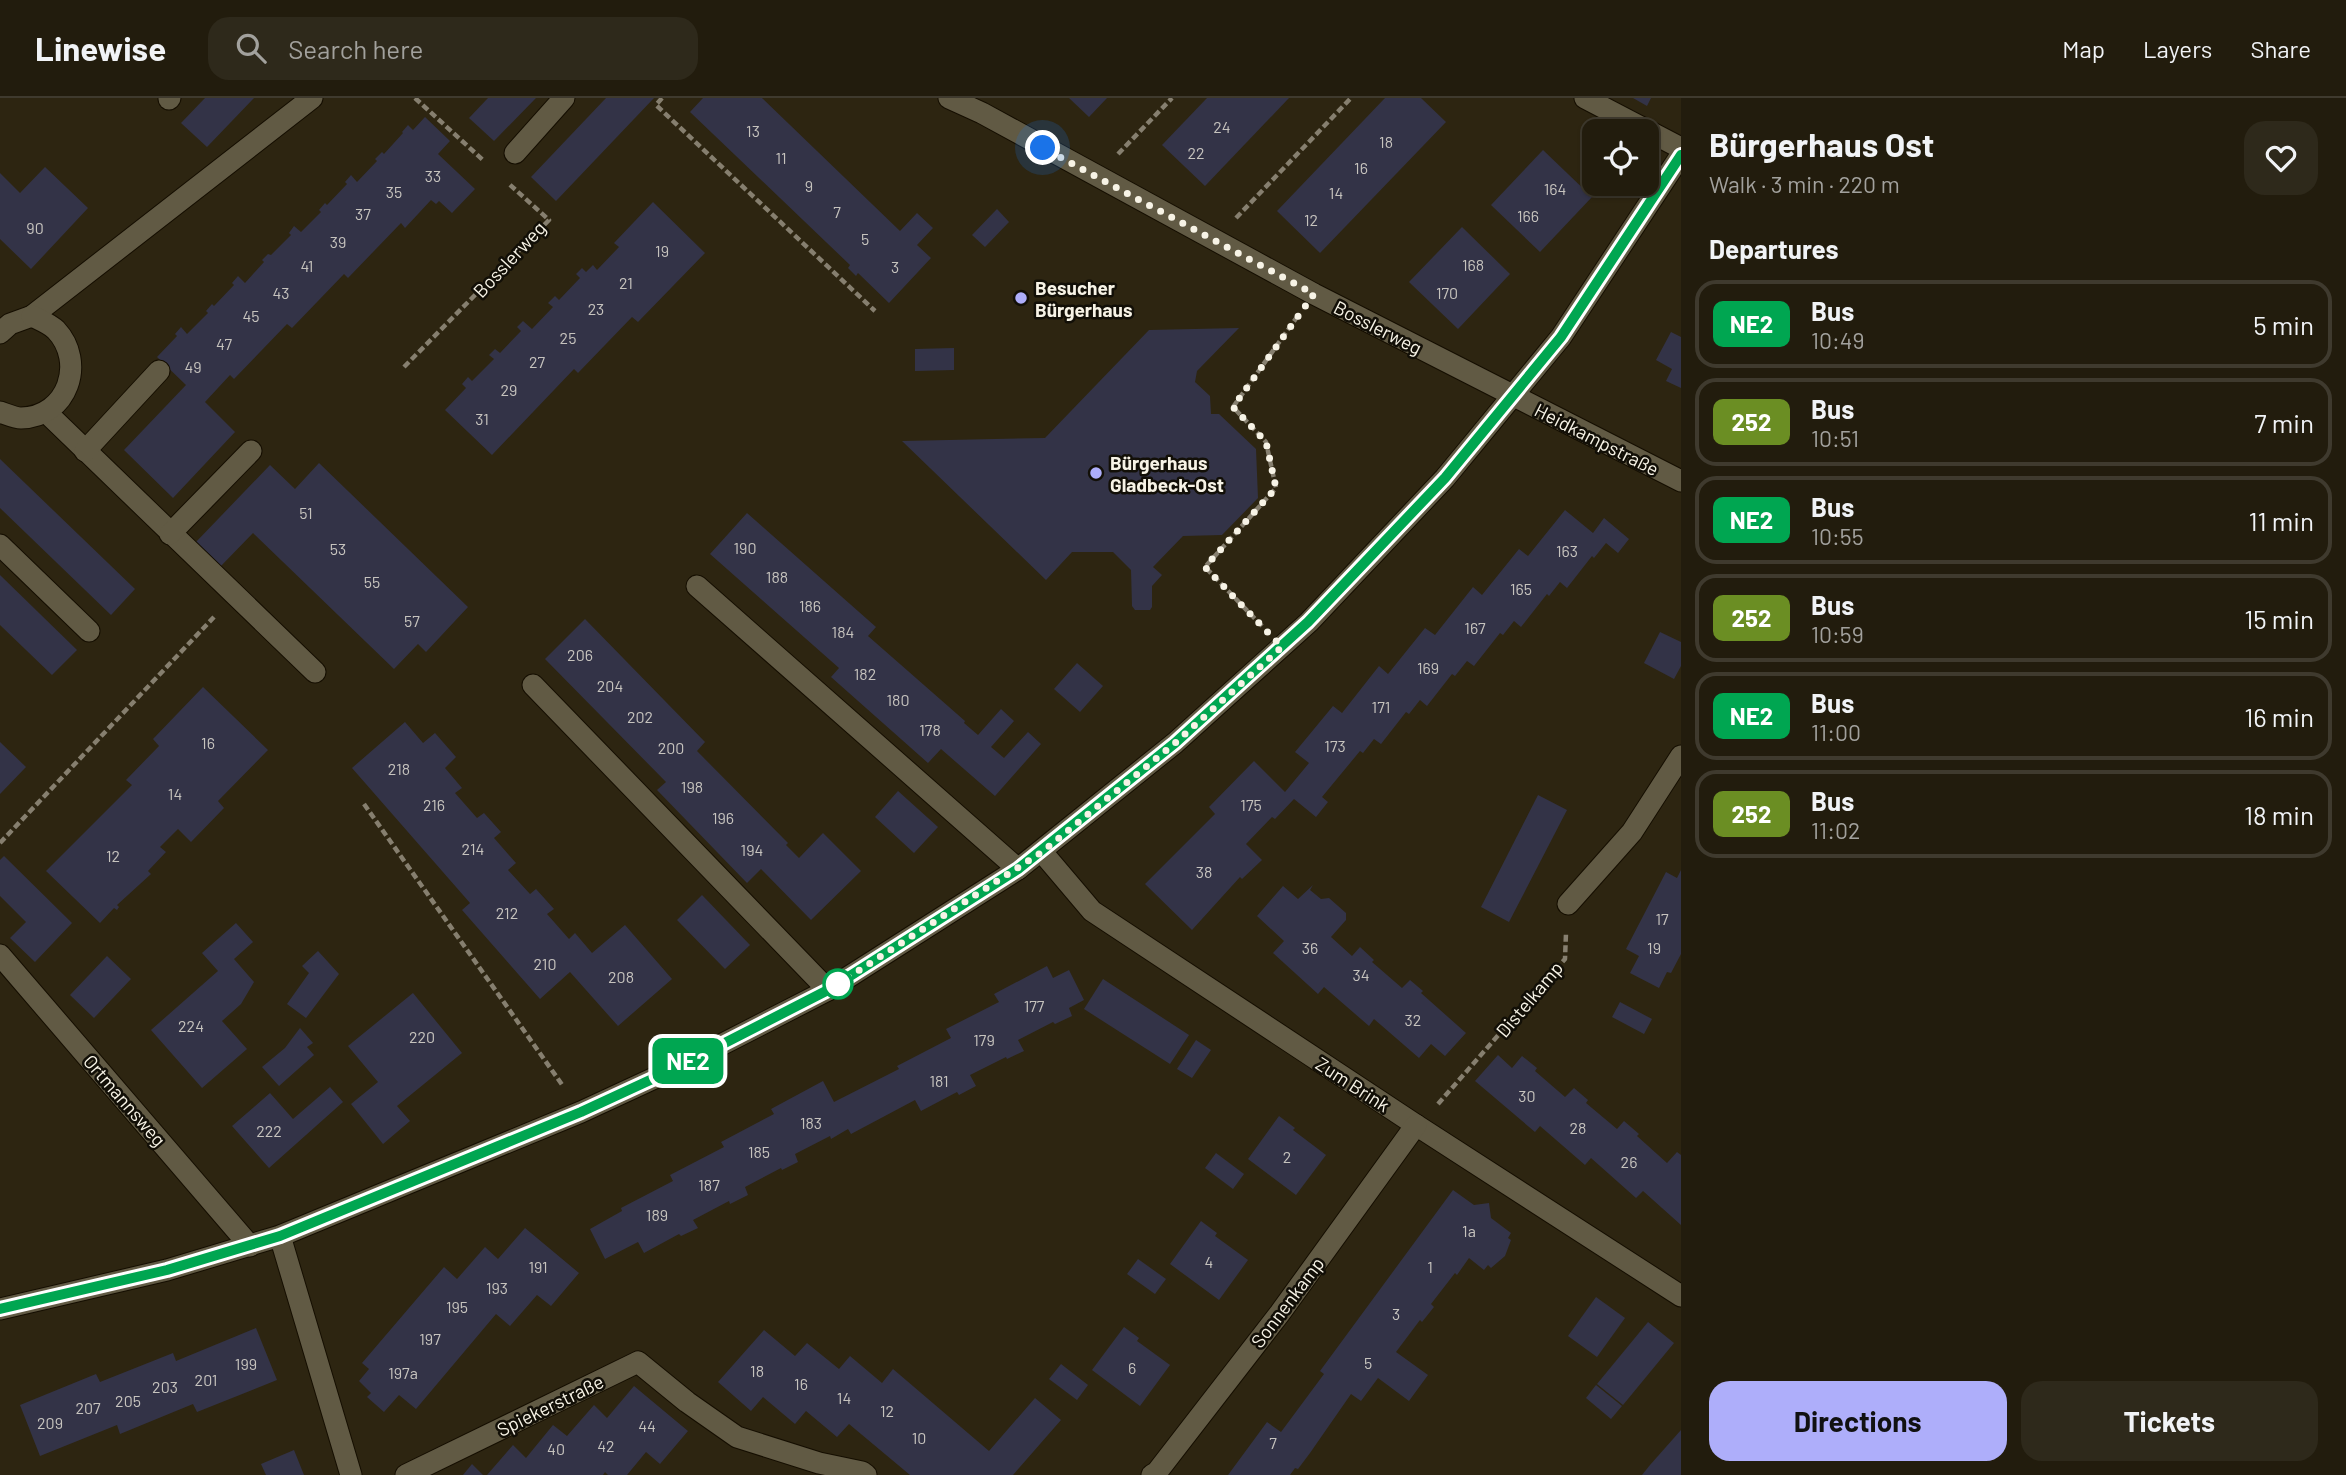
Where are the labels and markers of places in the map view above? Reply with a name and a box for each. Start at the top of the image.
place label: Besucher Bürgerhaus [1035,276,1132,321]
marker: Besucher Bürgerhaus [1013,290,1029,306]
place label: Bürgerhaus Gladbeck-Ost [1110,451,1224,496]
marker: Bürgerhaus Gladbeck-Ost [1088,465,1104,481]
unlabelled marker [823,969,853,999]

